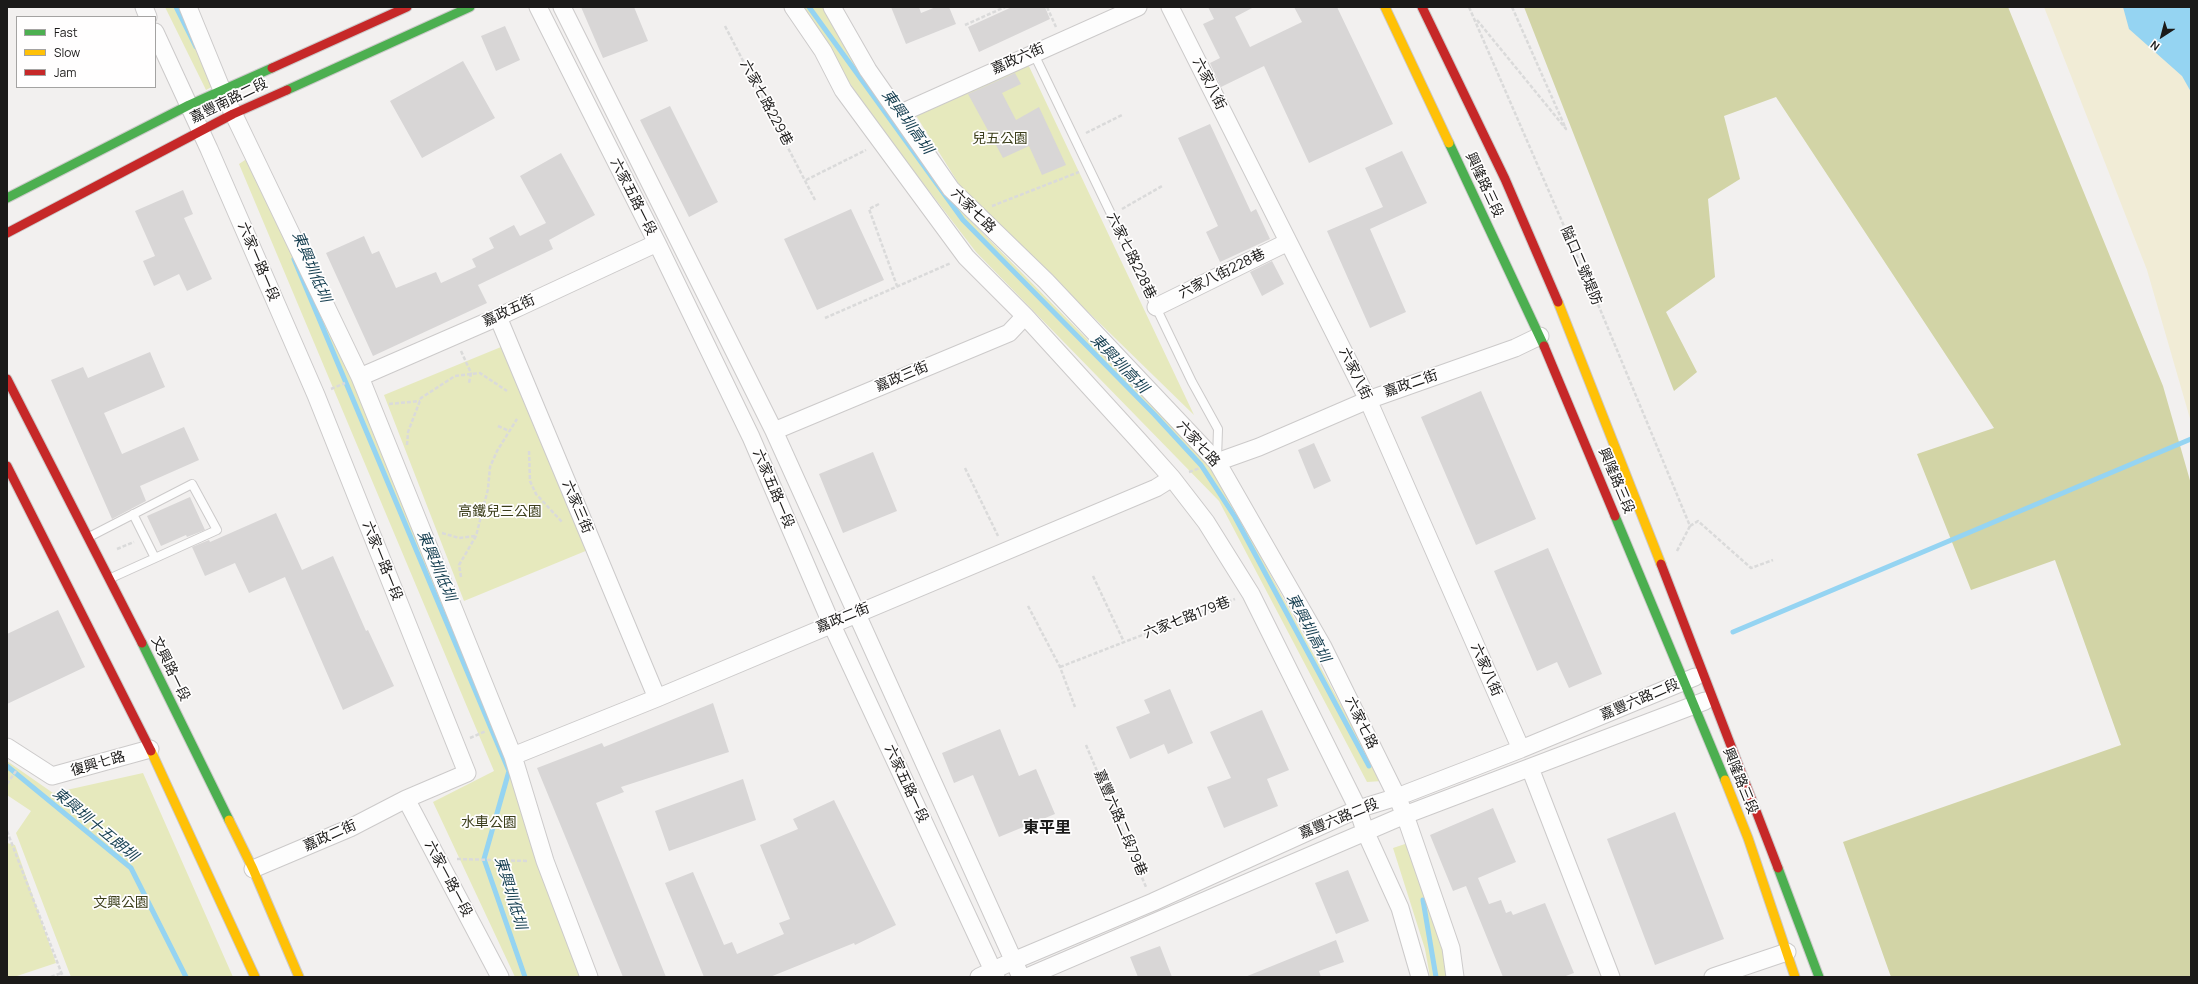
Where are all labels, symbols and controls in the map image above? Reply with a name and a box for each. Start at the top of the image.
legend [16,16,156,88]
north arrow [2142,16,2182,56]
text: Fast [54,24,78,41]
text: N [2147,38,2162,55]
street label: 嘉政六街 [989,40,1047,78]
text: Slow [54,44,80,61]
street label: 六家八街 [1189,55,1229,113]
street label: 六家七路229巷 [736,57,796,149]
text: Jam [54,64,76,81]
street label: 嘉豐南路二段 [188,75,270,127]
water label: 東興圳高圳 [878,86,936,158]
park label: 兒五公園 [972,131,1028,147]
street label: 興隆路三段 [1462,150,1506,220]
street label: 六家五路一段 [606,156,660,238]
street label: 六家七路 [947,185,999,237]
street label: 六家七路228巷 [1103,210,1159,302]
street label: 六家一路一段 [234,220,282,304]
street label: 隘口二號堤防 [1557,224,1605,308]
water label: 東興圳低圳 [288,229,334,305]
street label: 六家八街228巷 [1176,246,1268,302]
street label: 嘉政五街 [480,292,538,330]
water label: 東興圳高圳 [1086,331,1152,397]
street label: 六家八街 [1335,345,1375,403]
street label: 嘉政三街 [873,358,931,396]
street label: 嘉政二街 [1382,367,1440,401]
street label: 六家七路 [1173,418,1223,470]
street label: 興隆路三段 [1595,446,1637,516]
street label: 六家五路一段 [749,447,797,531]
street label: 六家三街 [558,478,596,536]
park label: 高鐵兒三公園 [458,504,542,520]
street label: 六家一路一段 [358,519,406,603]
water label: 東興圳低圳 [413,528,459,604]
water label: 東興圳高圳 [1282,591,1334,665]
street label: 六家七路179巷 [1141,594,1233,642]
street label: 嘉政二街 [814,600,872,636]
street label: 文興路一段 [147,634,193,704]
street label: 六家八街 [1467,641,1505,699]
street label: 嘉豐六路二段 [1598,676,1682,724]
street label: 六家七路 [1341,694,1381,752]
street label: 六家五路一段 [881,742,931,826]
street label: 興隆路三段 [1719,745,1761,817]
street label: 復興七路 [69,748,127,780]
street label: 嘉豐六路二段79巷 [1090,767,1150,879]
water label: 東興圳十五朗圳 [49,784,141,866]
street label: 嘉豐六路二段 [1297,795,1381,843]
park label: 水車公園 [461,815,517,831]
street label: 嘉政二街 [301,817,359,855]
district label: 東平里 [1023,819,1071,839]
street label: 六家一路一段 [421,838,475,920]
water label: 東興圳低圳 [490,855,530,931]
park label: 文興公園 [93,895,149,911]

